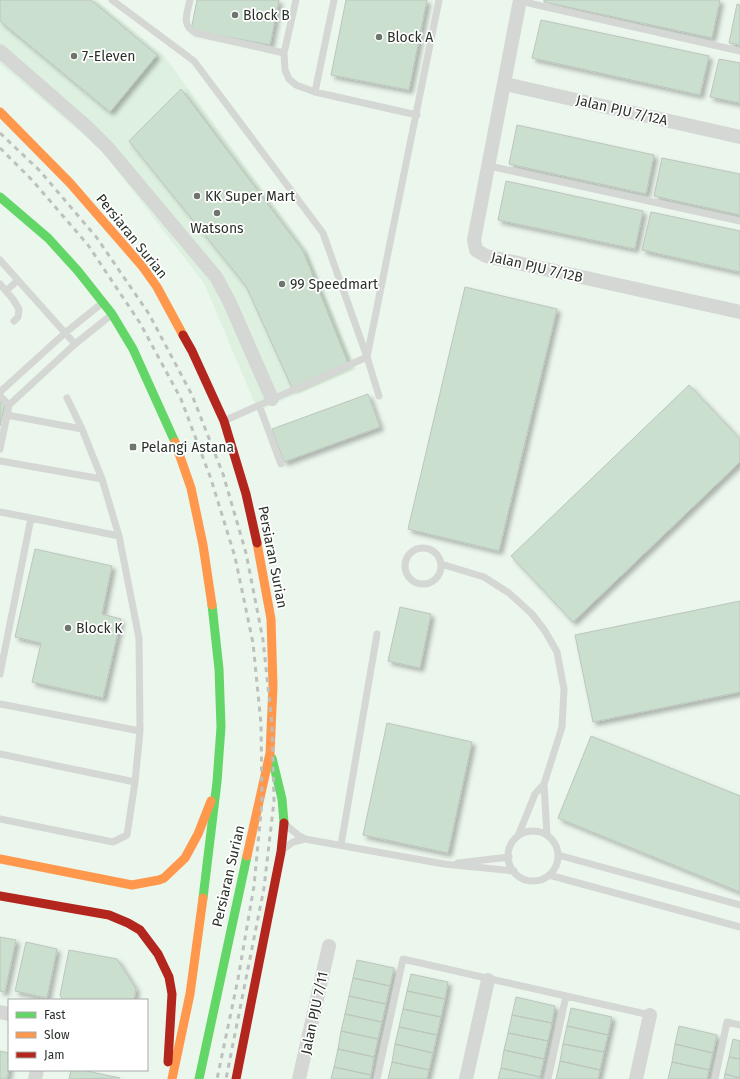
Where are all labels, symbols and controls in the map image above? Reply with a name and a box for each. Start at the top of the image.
place label: Block B [243,7,290,24]
marker: Block B [230,10,240,20]
place label: Block A [387,29,433,46]
marker: Block A [374,32,384,42]
place label: 7-Eleven [82,48,136,65]
marker: 7-Eleven [69,51,79,61]
street label: Jalan PJU 7/12A [574,92,669,129]
place label: KK Super Mart [205,188,296,205]
street label: Persiaran Surian [92,191,171,282]
marker: KK Super Mart [192,191,202,201]
marker: Watsons [212,208,222,218]
place label: Watsons [190,220,244,237]
street label: Jalan PJU 7/12B [489,249,585,286]
place label: 99 Speedmart [290,276,379,293]
marker: 99 Speedmart [277,279,287,289]
place label: Pelangi Astana [141,439,234,456]
marker: Pelangi Astana [128,442,138,452]
street label: Persiaran Surian [254,504,291,610]
place label: Block K [76,620,123,637]
marker: Block K [63,623,73,633]
street label: Persiaran Surian [209,824,248,929]
street label: Jalan PJU 7/11 [297,970,332,1056]
legend [8,999,148,1071]
text: Fast [44,1008,66,1022]
text: Slow [44,1028,70,1042]
text: Jam [44,1048,64,1062]

